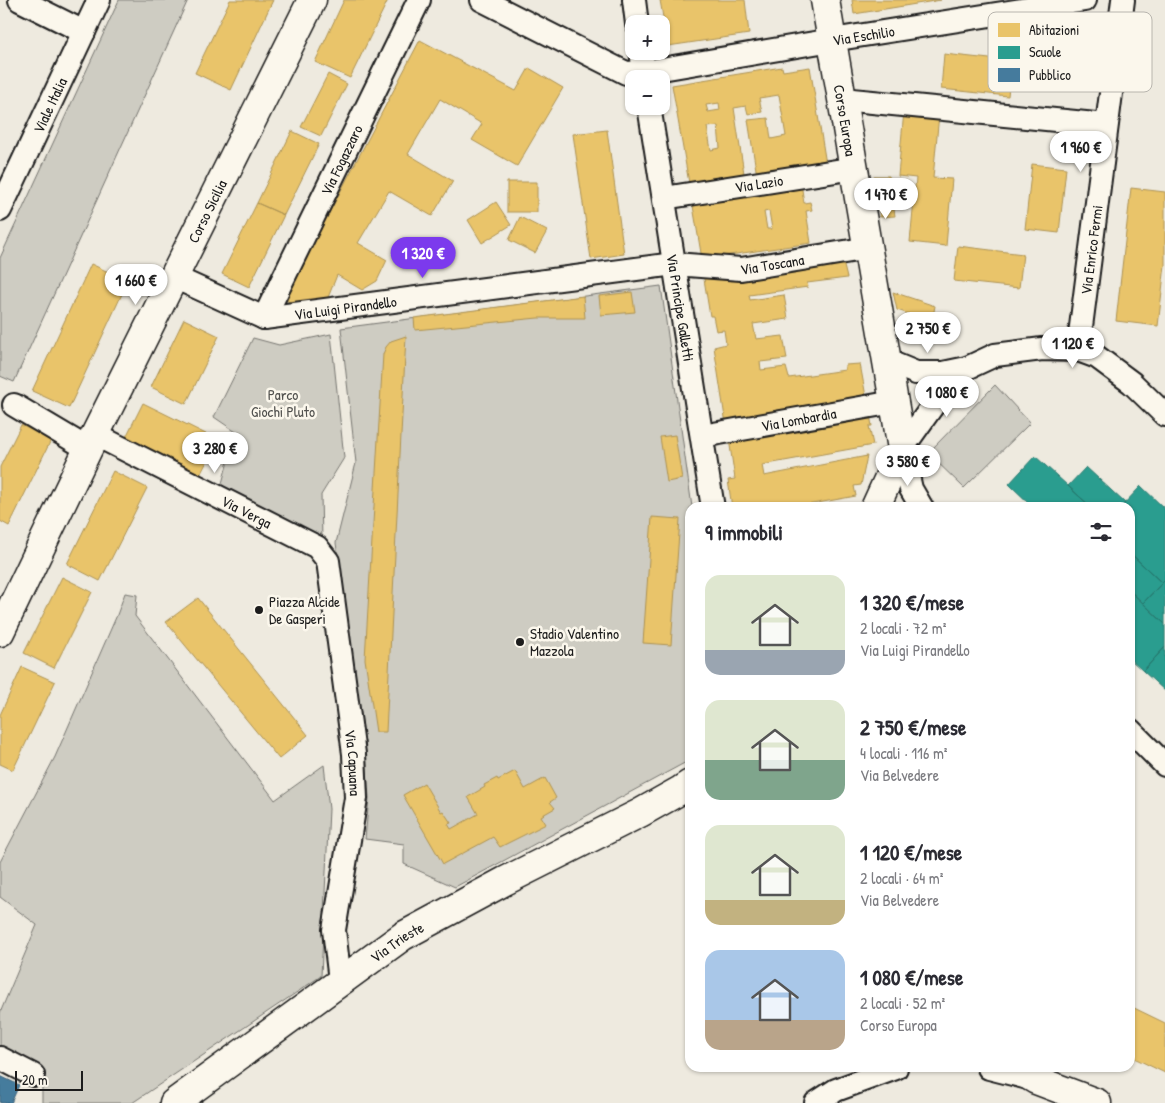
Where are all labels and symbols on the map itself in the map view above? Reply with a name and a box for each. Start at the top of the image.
legend [988,12,1152,92]
street label: Via Eschilio [831,20,896,50]
text: Abitazioni [1029,20,1079,39]
text: Scuole [1029,42,1062,61]
text: Pubblico [1029,65,1071,84]
street label: Viale Italia [27,74,72,136]
street label: Corso Europa [829,83,862,158]
street label: Via Fogazzaro [315,121,367,199]
pin: 1 960 € [1035,130,1127,173]
street label: Via Lazio [733,169,784,197]
street label: Corso Sicilia [182,176,231,246]
pin: 1 470 € [840,178,932,220]
street label: Via Enrico Fermi [1075,204,1107,296]
pin: 1 320 € [377,236,469,279]
street label: Via Toscana [738,248,806,279]
street label: Via Principe Galletti [662,252,700,363]
pin: 1 660 € [90,264,182,306]
street label: Via Luigi Pirandello [293,290,398,324]
pin: 2 750 € [882,312,974,354]
pin: 1 120 € [1027,326,1119,369]
pin: 1 080 € [901,376,993,418]
park label: Parco Giochi Pluto [251,384,315,422]
street label: Via Lombardia [759,402,838,436]
pin: 3 280 € [169,432,261,474]
pin: 3 580 € [862,444,954,487]
street label: Via Verga [218,490,276,533]
place label: Piazza Alcide De Gasperi [269,591,340,629]
marker: Piazza Alcide De Gasperi [253,604,265,616]
place label: Stadio Valentino Mazzola [530,623,619,661]
marker: Stadio Valentino Mazzola [514,636,526,648]
street label: Via Capuana [340,728,366,796]
street label: Via Trieste [366,916,427,967]
scale bar [15,1068,82,1091]

